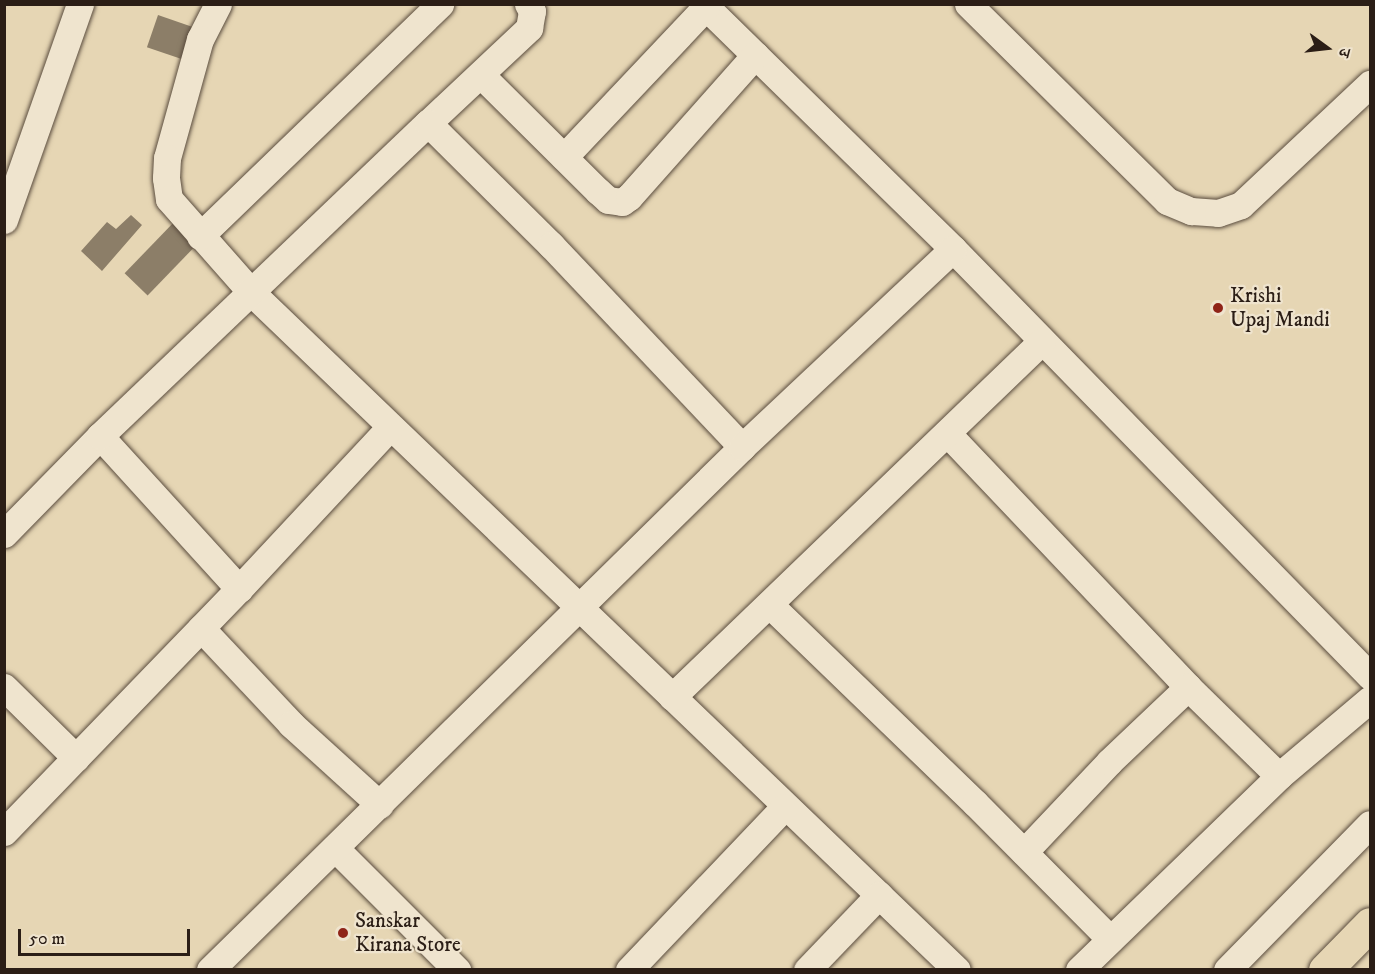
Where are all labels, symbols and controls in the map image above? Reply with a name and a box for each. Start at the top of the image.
north arrow [1297,18,1357,78]
text: उ [1334,46,1355,59]
place label: Krishi Upaj Mandi [1230,283,1330,333]
marker: Krishi Upaj Mandi [1211,301,1225,315]
place label: Sanskar Kirana Store [355,908,461,958]
scale bar [21,917,194,955]
marker: Sanskar Kirana Store [336,926,350,940]
text: 50 m [29,928,65,950]

